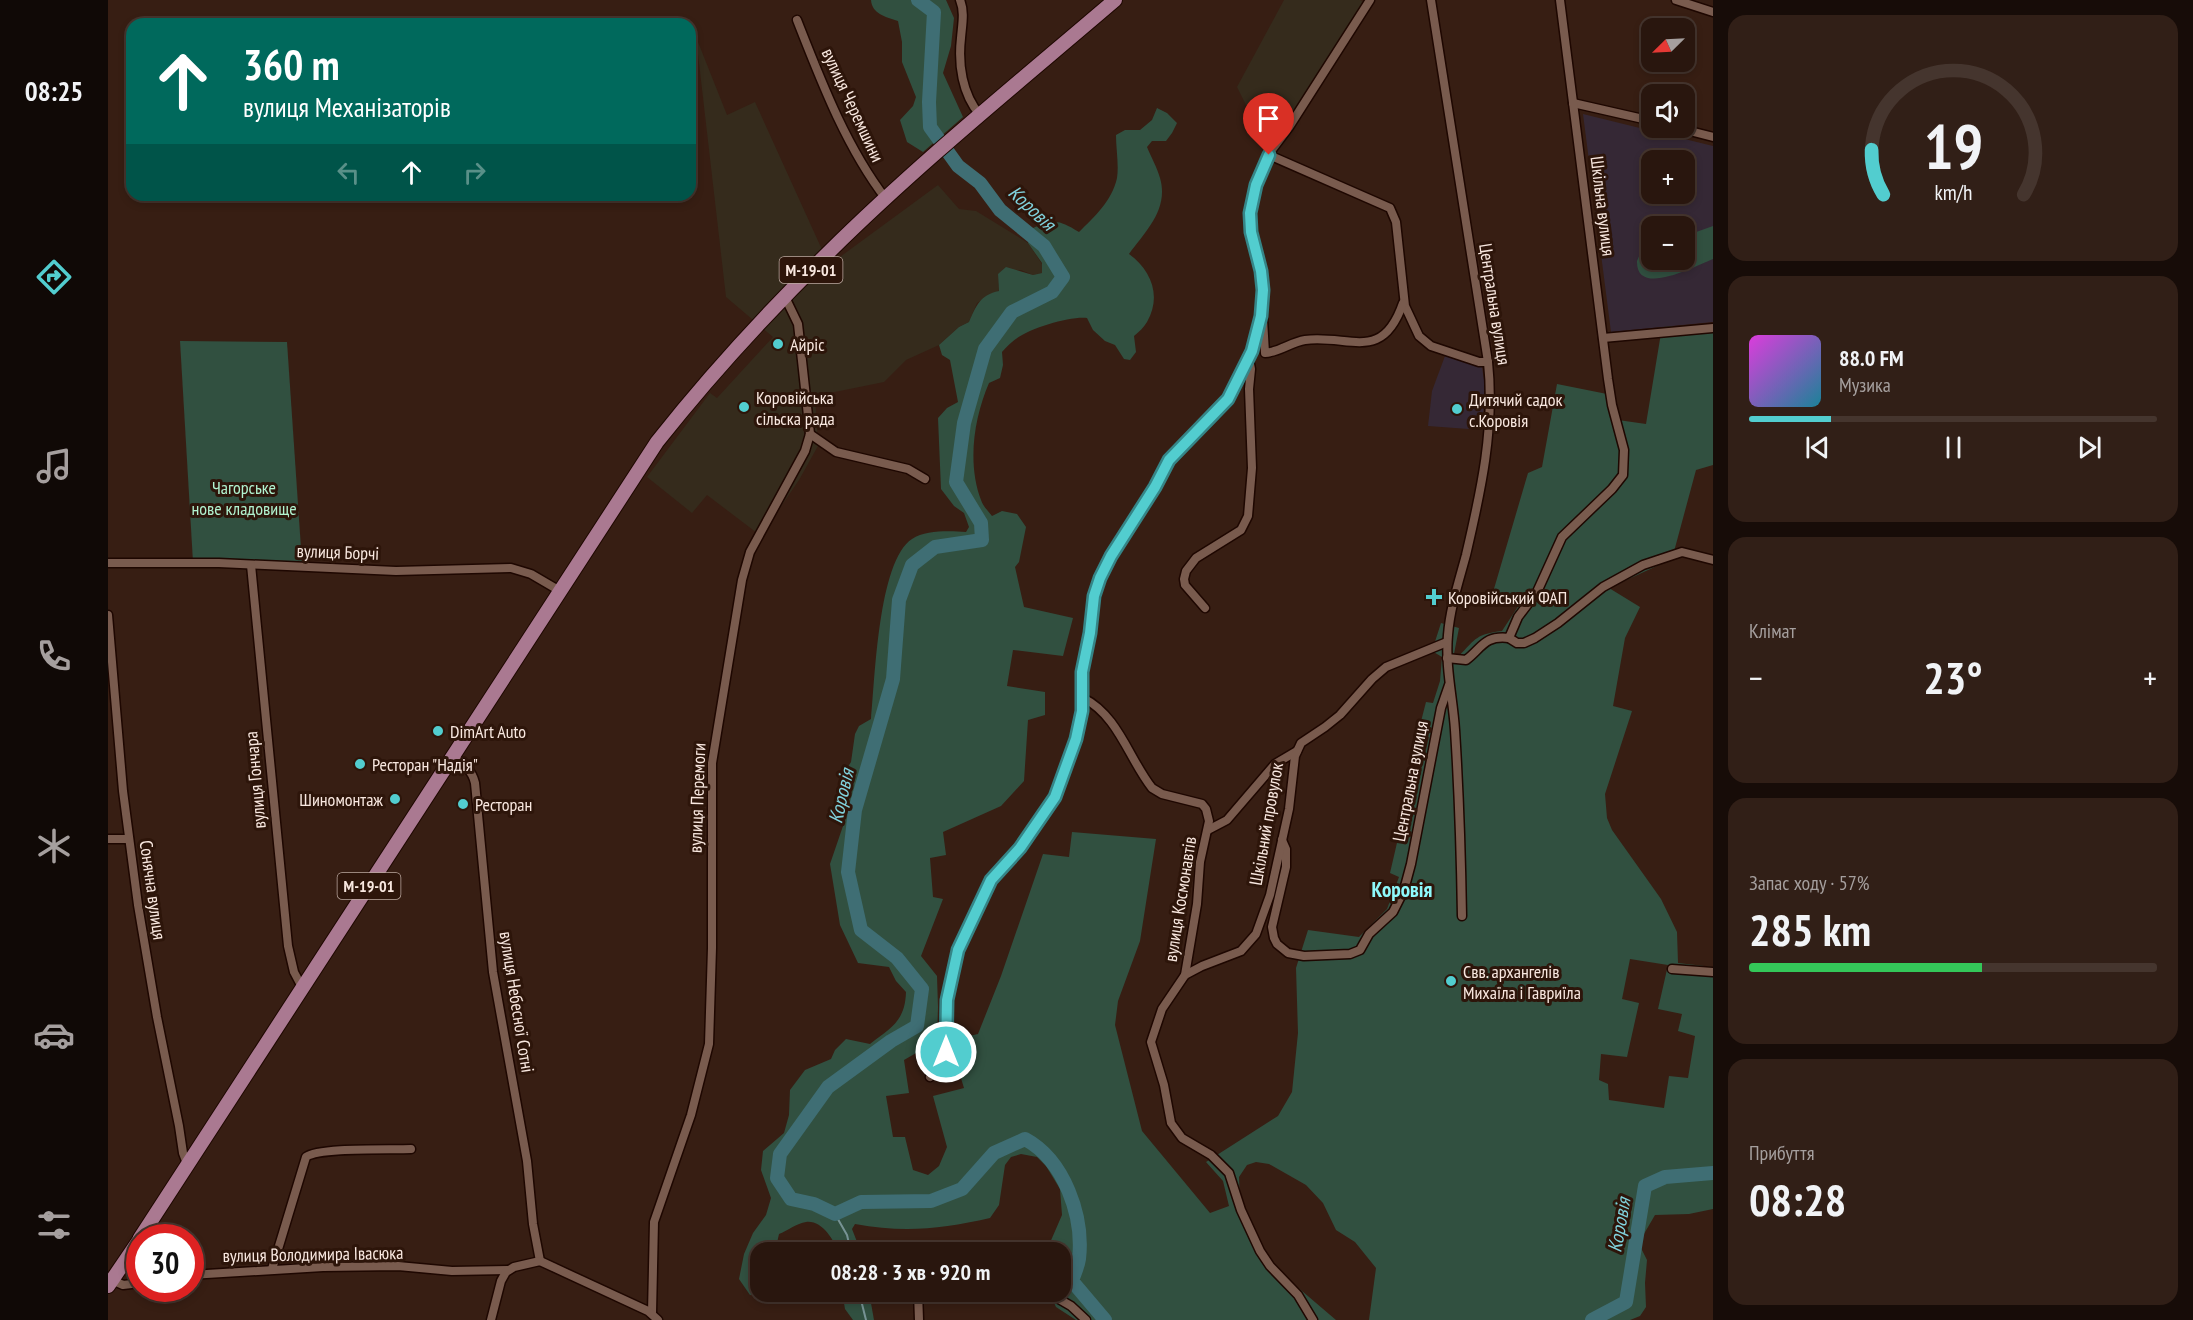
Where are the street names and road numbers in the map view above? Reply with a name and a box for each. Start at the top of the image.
street label: вулиця Черемшини [817,44,889,166]
street label: Шкільна вулиця [1585,155,1621,257]
street label: Центральна вулиця [1474,242,1516,366]
road number: М-19-01 [780,257,842,283]
street label: вулиця Борчі [296,539,380,565]
street label: Центральна вулиця [1387,719,1433,843]
street label: вулиця Гончара [239,730,271,830]
street label: вулиця Перемоги [684,742,710,854]
street label: Шкільний провулок [1244,761,1288,887]
street label: вулиця Космонавтів [1159,835,1201,963]
street label: Сонячна вулиця [135,839,171,941]
road number: М-19-01 [338,873,400,899]
street label: вулиця Небесної Сотні [494,930,540,1074]
street label: вулиця Володимира Івасюка [222,1241,404,1267]

